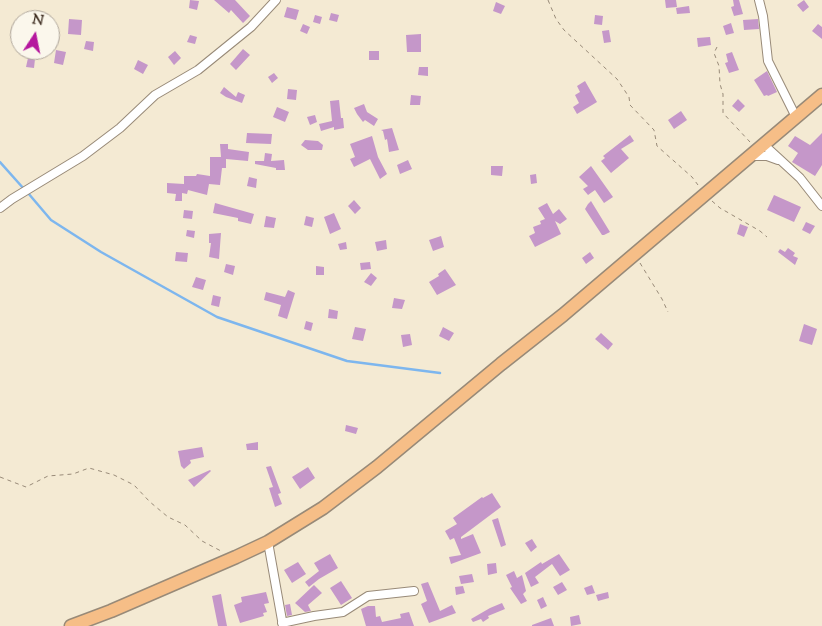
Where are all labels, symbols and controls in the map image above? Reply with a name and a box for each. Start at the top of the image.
north arrow [10,10,60,60]
text: N [30,10,45,32]

